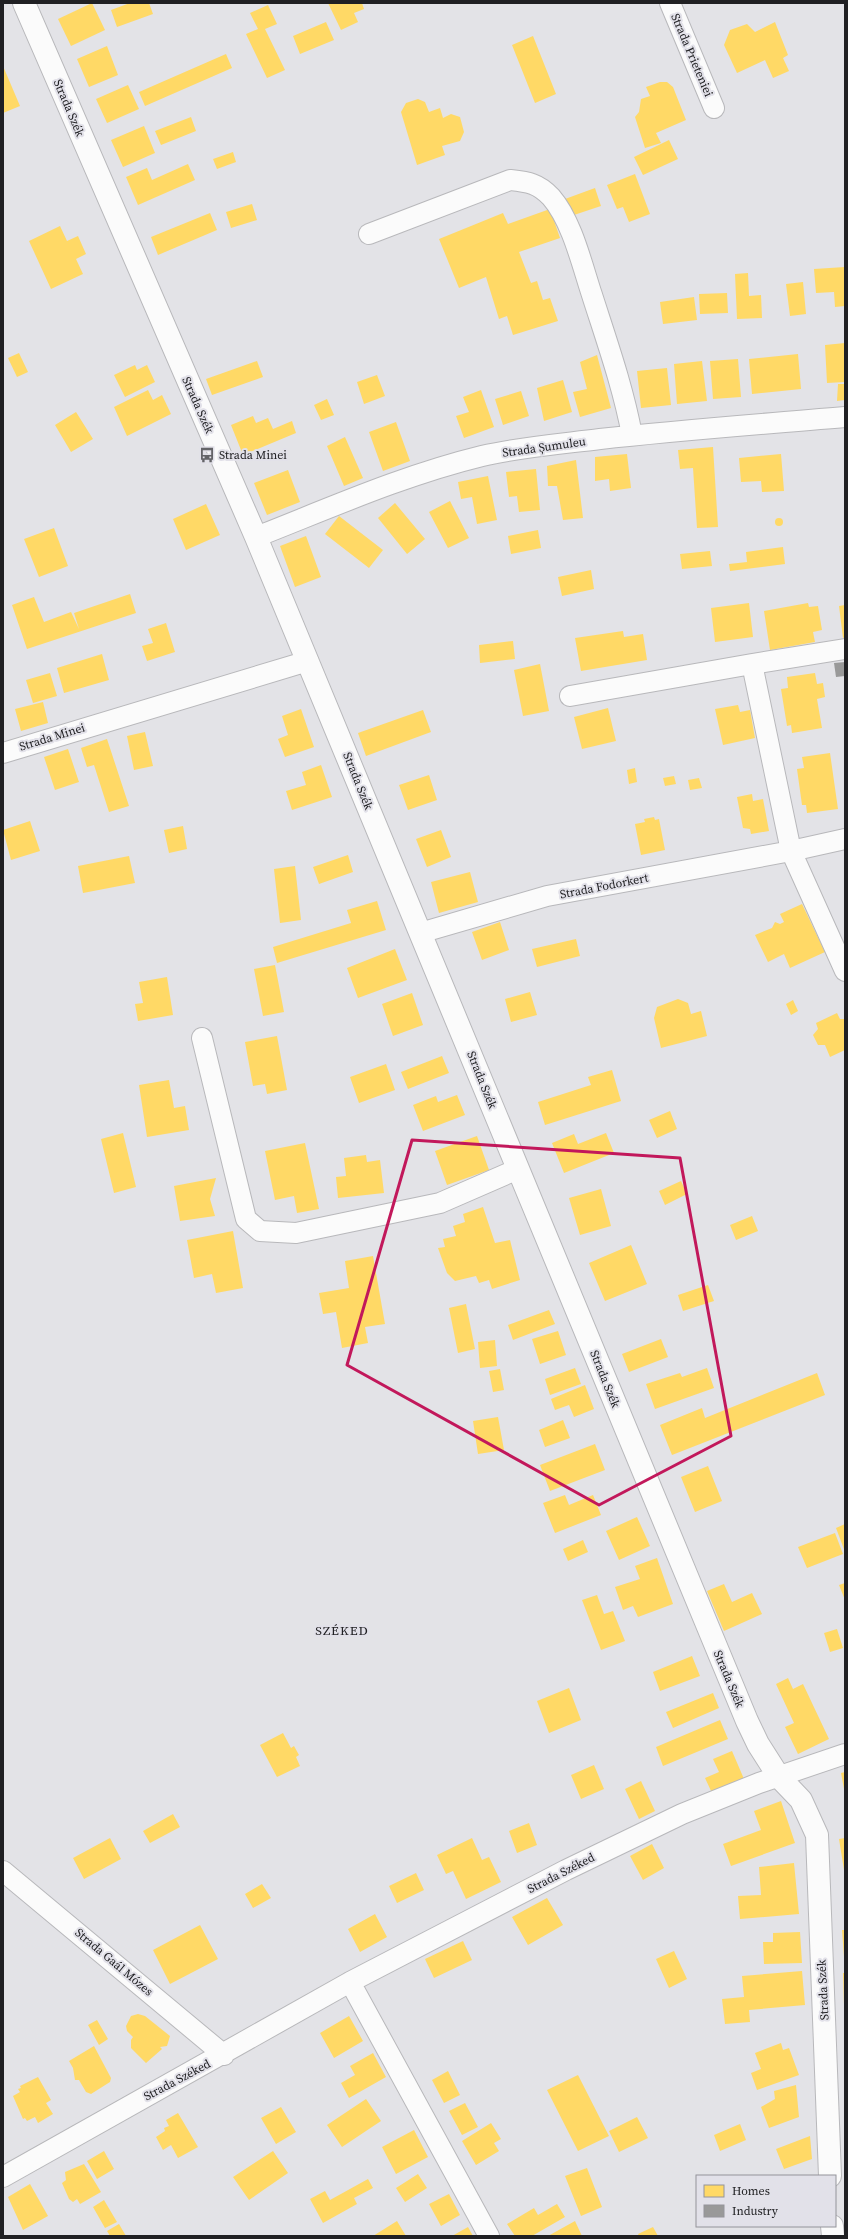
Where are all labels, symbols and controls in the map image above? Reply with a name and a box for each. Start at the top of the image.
street label: Strada Prieteniei [667,11,717,99]
street label: Strada Szék [50,77,88,139]
street label: Strada Szék [178,374,218,436]
street label: Strada Șumuleu [501,433,587,461]
bus stop icon: Strada Minei [198,446,216,464]
place label: Strada Minei [219,447,287,463]
street label: Strada Minei [17,719,87,755]
street label: Strada Szék [339,750,377,813]
street label: Strada Fodorkert [558,870,650,902]
street label: Strada Szék [463,1049,501,1112]
street label: Strada Szék [586,1348,624,1411]
district label: SZÉKED [315,1622,369,1639]
street label: Strada Szék [710,1648,748,1710]
street label: Strada Széked [525,1849,598,1897]
street label: Strada Gaál Mózes [72,1925,156,1999]
street label: Strada Szék [813,1959,833,2021]
street label: Strada Széked [141,2056,213,2104]
legend [696,2175,836,2227]
text: Homes [732,2183,770,2199]
text: Industry [732,2203,779,2219]

